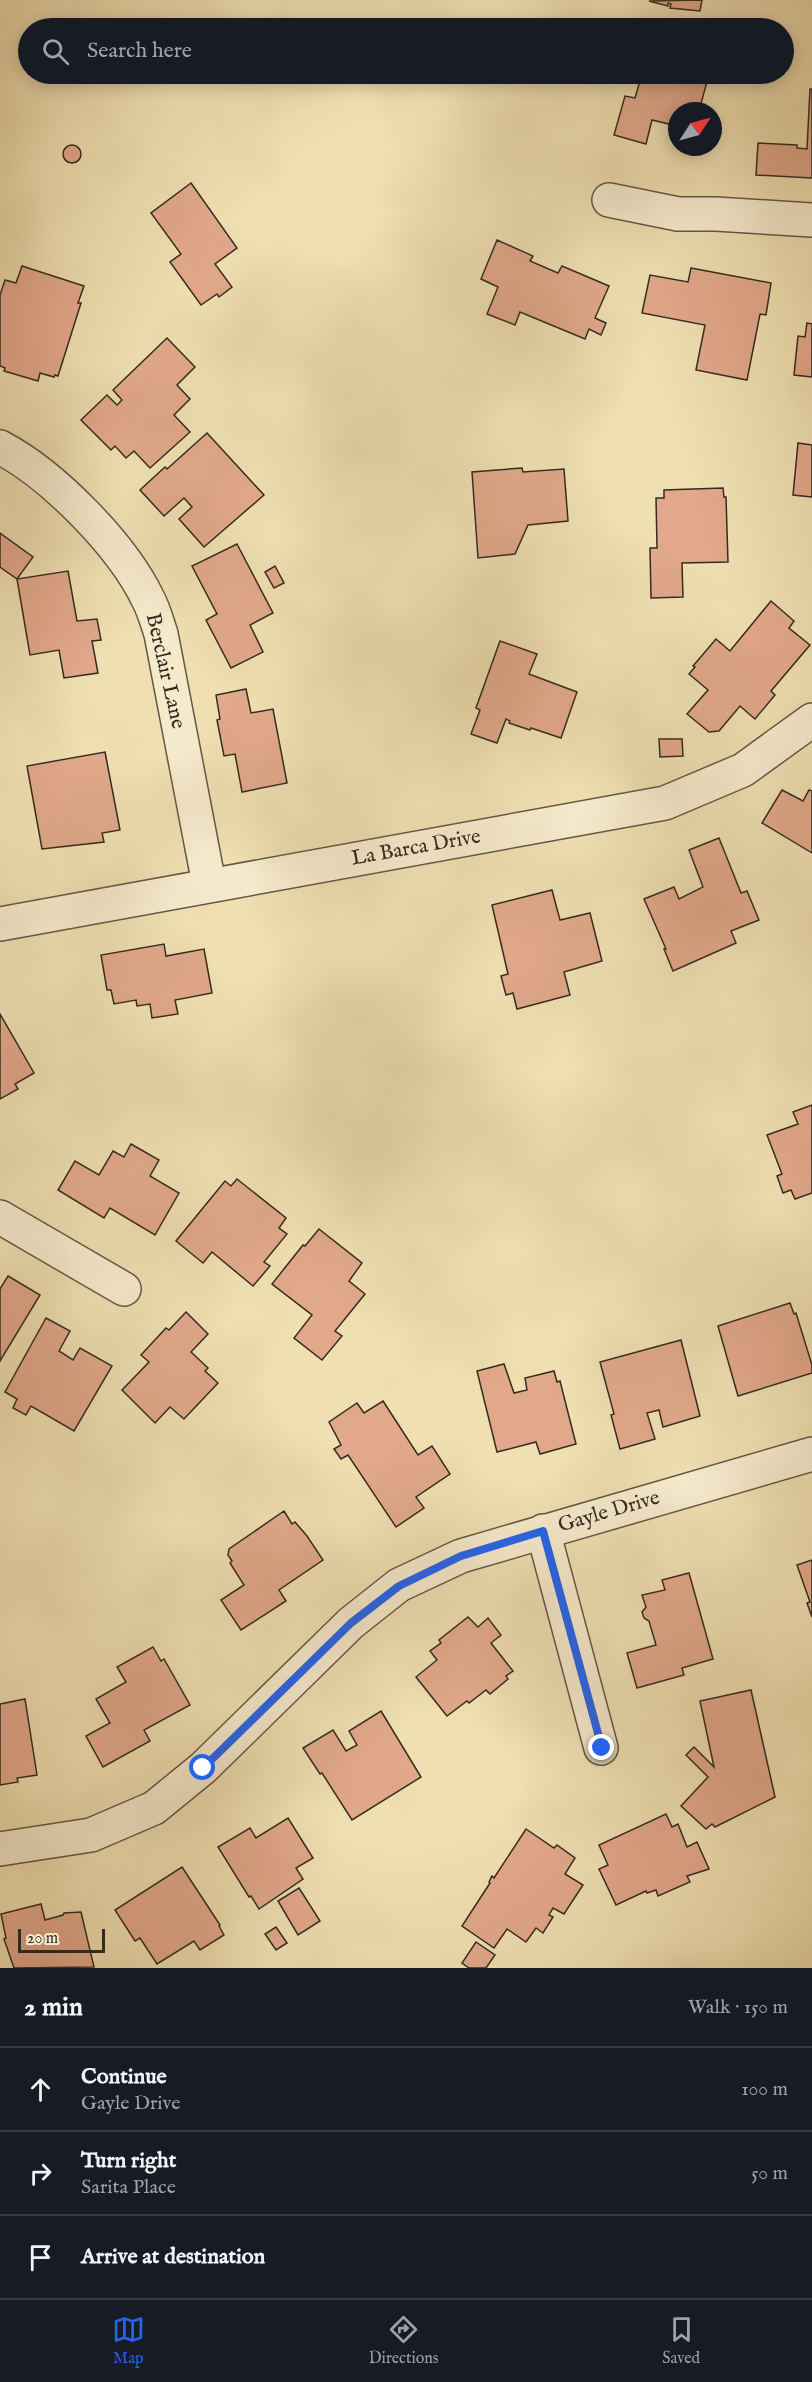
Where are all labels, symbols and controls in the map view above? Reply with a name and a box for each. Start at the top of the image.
search box [18,18,794,84]
icon: search [39,35,72,68]
text: Search here [87,37,192,65]
north arrow [668,102,722,156]
street label: Berclair Lane [139,611,191,732]
street label: La Barca Drive [349,823,483,873]
street label: Gayle Drive [555,1485,663,1539]
route end [588,1734,614,1760]
route start [189,1754,215,1780]
scale bar [18,1926,105,1954]
text: 20 m [27,1929,58,1949]
text: 2 min [24,1991,83,2024]
text: Walk · 150 m [688,1995,788,2020]
text: Continue [81,2063,167,2091]
icon: ahead [24,2073,57,2106]
text: 100 m [741,2077,788,2102]
text: Gayle Drive [81,2091,181,2116]
text: Turn right [81,2147,176,2175]
icon: right [24,2157,57,2190]
text: 50 m [751,2161,788,2186]
text: Sarita Place [81,2175,176,2200]
icon: arrive [24,2241,57,2274]
text: Arrive at destination [81,2243,265,2271]
tab: Map [112,2313,145,2369]
tab: Directions [369,2313,438,2369]
tab: Saved [662,2313,700,2369]

